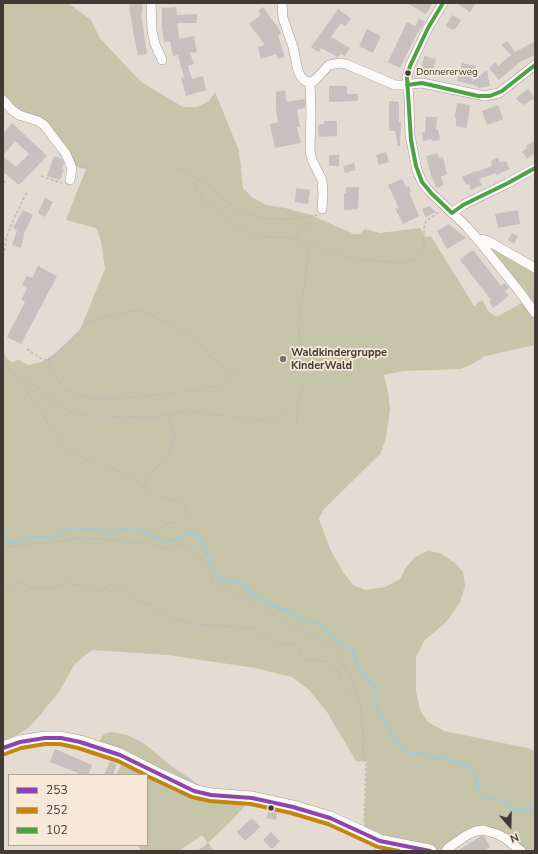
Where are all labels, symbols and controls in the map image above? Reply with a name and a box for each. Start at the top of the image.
place label: Donnererweg [416,67,478,79]
marker: Donnererweg [403,68,413,78]
place label: Waldkindergruppe KinderWald [291,346,387,372]
marker: Waldkindergruppe KinderWald [278,354,288,364]
legend [8,774,148,846]
text: 253 [46,782,68,798]
text: 252 [46,802,68,818]
unlabelled marker [266,803,276,813]
north arrow [490,806,530,846]
text: 102 [46,822,68,838]
text: N [508,829,521,846]

